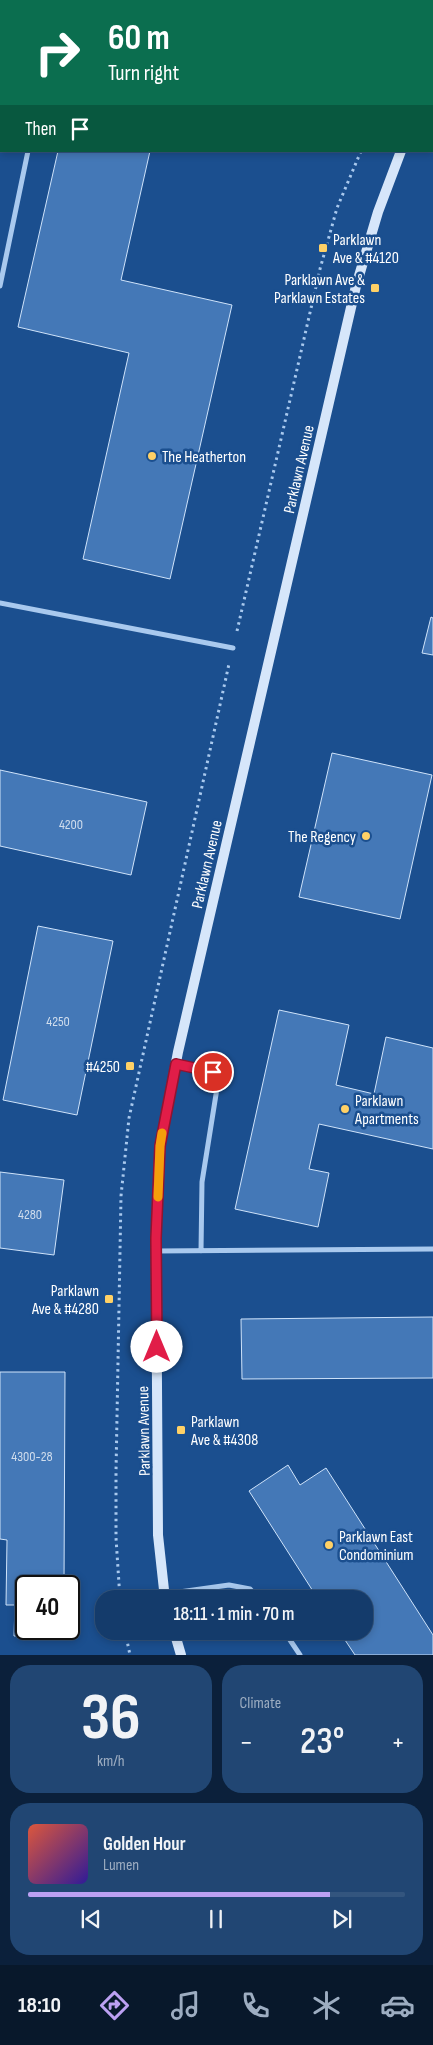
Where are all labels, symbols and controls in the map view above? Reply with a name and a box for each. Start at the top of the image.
text: 60 m [108,17,170,60]
icon: right [25,20,90,85]
text: Turn right [108,60,179,87]
icon: arrive [66,115,94,143]
text: Then [25,118,56,141]
place label: Parklawn Ave & #4120 [332,231,399,268]
marker: Parklawn Ave & #4120 [317,242,329,254]
place label: Parklawn Ave & Parklawn Estates [274,271,365,308]
marker: Parklawn Ave & Parklawn Estates [369,282,381,294]
street label: Parklawn Avenue [280,423,319,515]
place label: The Heatherton [162,448,246,467]
marker: The Heatherton [146,450,158,462]
house number: 4200 [59,816,83,833]
street label: Parklawn Avenue [188,818,227,910]
place label: The Regency [288,828,356,847]
marker: The Regency [360,830,372,842]
house number: 4250 [46,1013,70,1030]
pin [192,1051,234,1093]
place label: #4250 [86,1058,120,1077]
icon: arrive [199,1058,227,1086]
marker: #4250 [124,1060,136,1072]
place label: Parklawn Apartments [354,1092,419,1129]
marker: Parklawn Apartments [339,1103,351,1115]
house number: 4280 [18,1206,42,1223]
place label: Parklawn Ave & #4280 [31,1282,99,1319]
marker: Parklawn Ave & #4280 [103,1293,115,1305]
position arrow [130,1320,182,1372]
street label: Parklawn Avenue [134,1386,155,1476]
place label: Parklawn Ave & #4308 [190,1413,258,1450]
marker: Parklawn Ave & #4308 [175,1424,187,1436]
house number: 4300-28 [11,1448,53,1465]
place label: Parklawn East Condominium [339,1528,413,1565]
marker: Parklawn East Condominium [323,1539,335,1551]
speed limit sign: 40 [15,1575,80,1640]
text: 18:11 · 1 min · 70 m [173,1603,295,1626]
text: 36 [81,1680,141,1758]
text: Climate [240,1694,281,1713]
text: 23° [300,1719,345,1764]
text: − [240,1726,253,1759]
text: + [391,1726,405,1759]
text: km/h [97,1752,125,1771]
text: Golden Hour [103,1833,186,1856]
text: Lumen [103,1856,139,1875]
icon: previous [77,1905,105,1933]
icon: pause [202,1905,230,1933]
icon: next [328,1905,356,1933]
icon: directions [97,1988,132,2023]
icon: music [168,1988,203,2023]
icon: phone [238,1988,273,2023]
icon: climate [309,1988,344,2023]
icon: car [380,1988,415,2023]
text: 18:10 [18,1992,61,2019]

